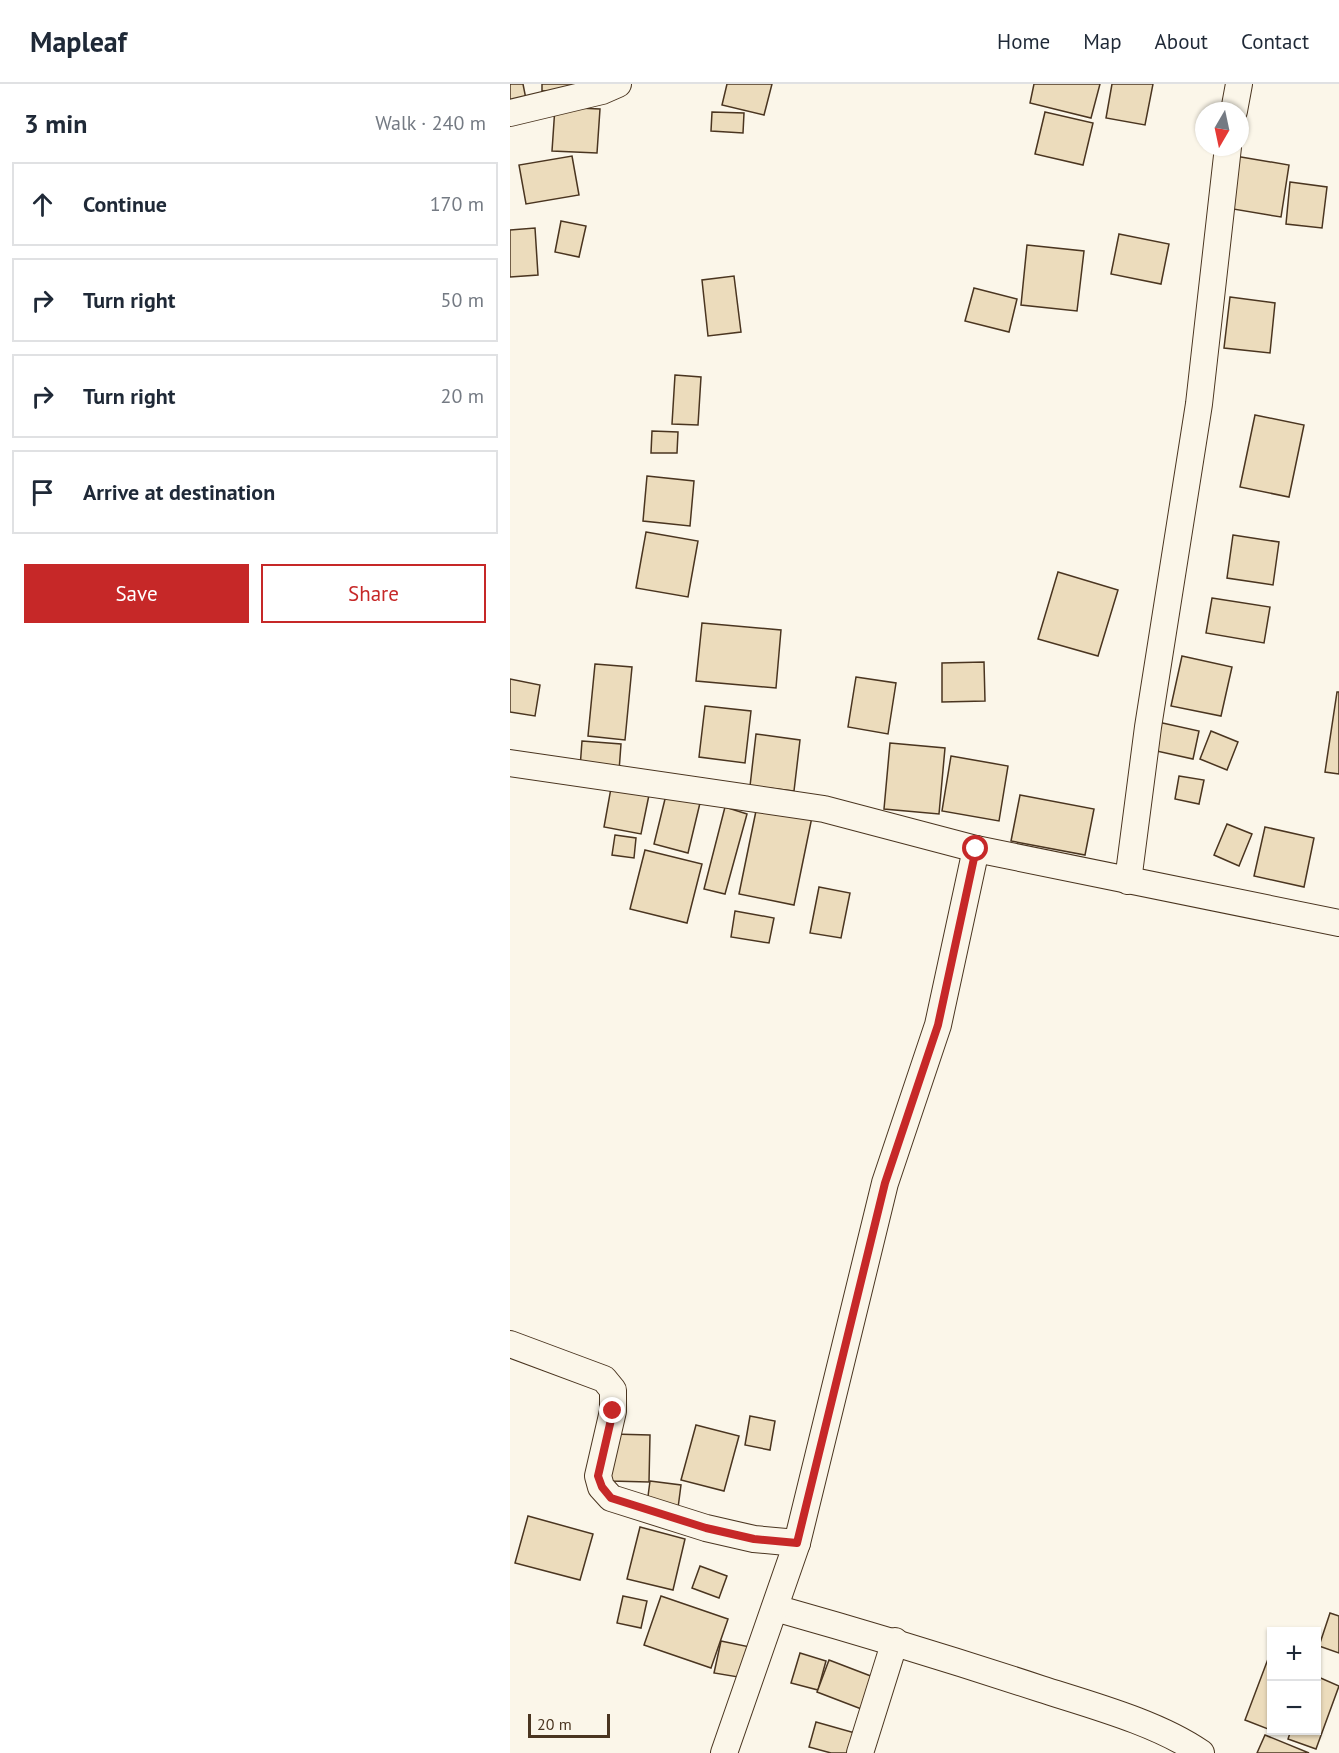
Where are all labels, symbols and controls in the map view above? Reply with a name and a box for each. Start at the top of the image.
text: Mapleaf [30,23,127,60]
text: Home [997,28,1050,55]
text: Map [1083,28,1122,55]
text: About [1155,28,1208,55]
text: Contact [1241,28,1309,55]
north arrow [1195,102,1249,156]
text: 3 min [24,107,87,140]
text: Walk · 240 m [375,110,486,136]
icon: ahead [26,188,59,221]
text: Continue [83,190,167,218]
text: 170 m [430,191,484,217]
icon: right [26,284,59,317]
text: Turn right [83,286,175,314]
text: 50 m [441,287,484,313]
icon: right [26,380,59,413]
text: Turn right [83,382,175,410]
text: 20 m [441,383,484,409]
icon: arrive [26,476,59,509]
text: Arrive at destination [83,478,275,506]
button: Save [24,564,249,623]
button: Share [261,564,486,623]
route start [962,835,988,861]
route end [599,1397,625,1423]
map controls [1267,1627,1321,1735]
button: + [1267,1627,1321,1681]
button: − [1267,1681,1321,1735]
scale bar [528,1711,610,1738]
text: 20 m [537,1714,572,1734]

